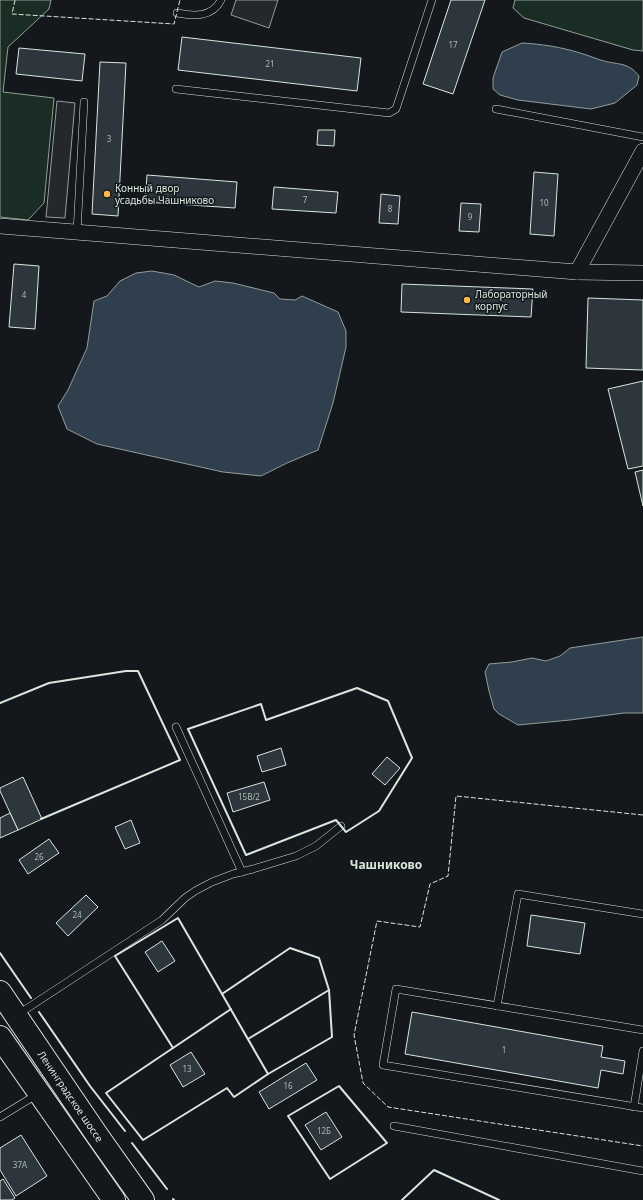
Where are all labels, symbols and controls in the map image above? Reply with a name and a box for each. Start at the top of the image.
house number: 17 [448,39,458,50]
house number: 21 [265,58,275,69]
house number: 3 [107,133,112,144]
place label: Конный двор усадьбы Чашниково [115,181,214,207]
marker: Конный двор усадьбы Чашниково [102,189,112,199]
house number: 7 [303,194,308,205]
house number: 10 [539,197,549,208]
house number: 8 [388,203,393,214]
house number: 9 [468,211,473,222]
place label: Лабораторный корпус [475,287,548,313]
house number: 4 [22,289,27,300]
marker: Лабораторный корпус [462,295,472,305]
house number: 15В/2 [238,791,260,802]
house number: 26 [34,851,44,862]
district label: Чашниково [350,856,422,873]
house number: 24 [72,909,82,920]
house number: 1 [502,1044,506,1055]
street label: Ленинградское шоссе [35,1048,107,1145]
house number: 13 [182,1063,192,1074]
house number: 16 [283,1080,293,1091]
house number: 12Б [317,1125,331,1136]
house number: 37А [13,1159,28,1170]

